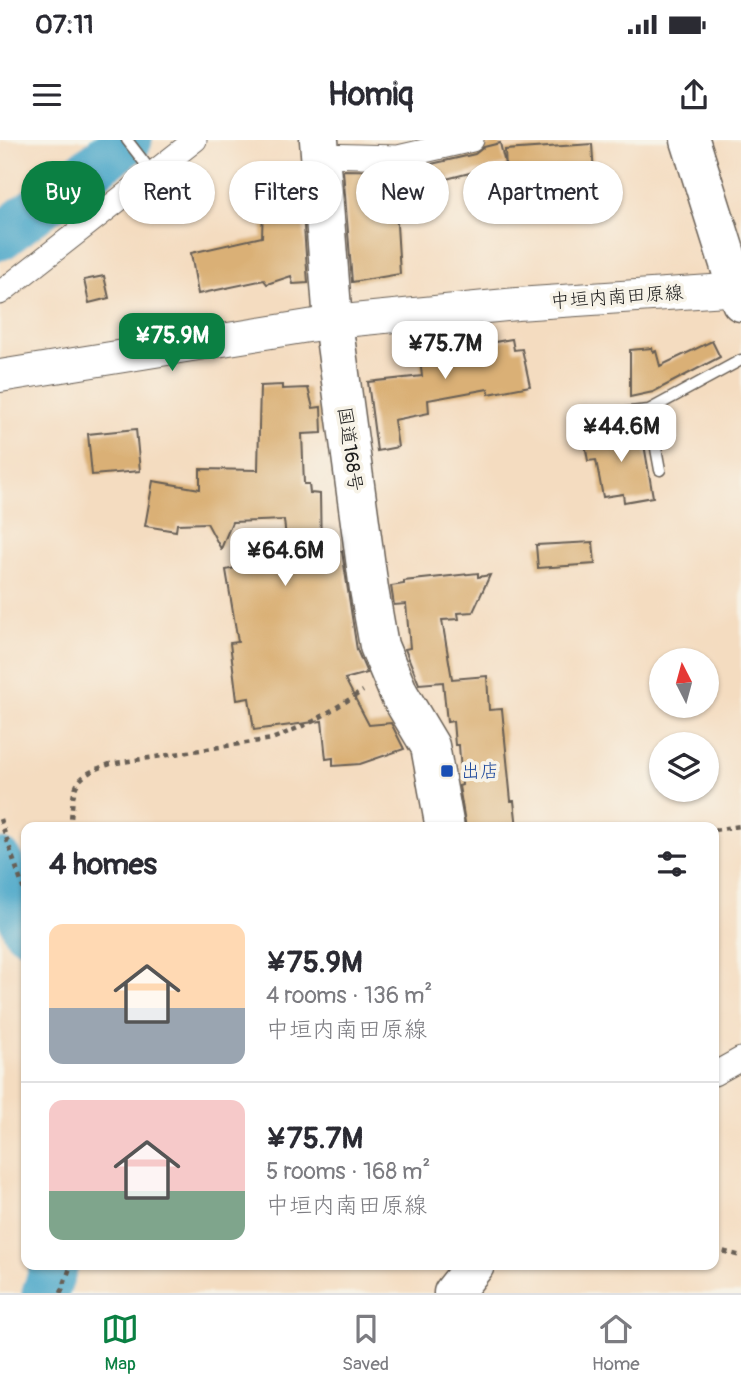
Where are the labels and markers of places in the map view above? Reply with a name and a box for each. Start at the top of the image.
pin: ¥75.9M [115,314,229,373]
pin: ¥75.7M [388,322,502,381]
pin: ¥44.6M [564,404,678,464]
pin: ¥64.6M [228,528,342,588]
place label: 出店 [461,759,499,783]
marker: 出店 [439,763,455,779]

